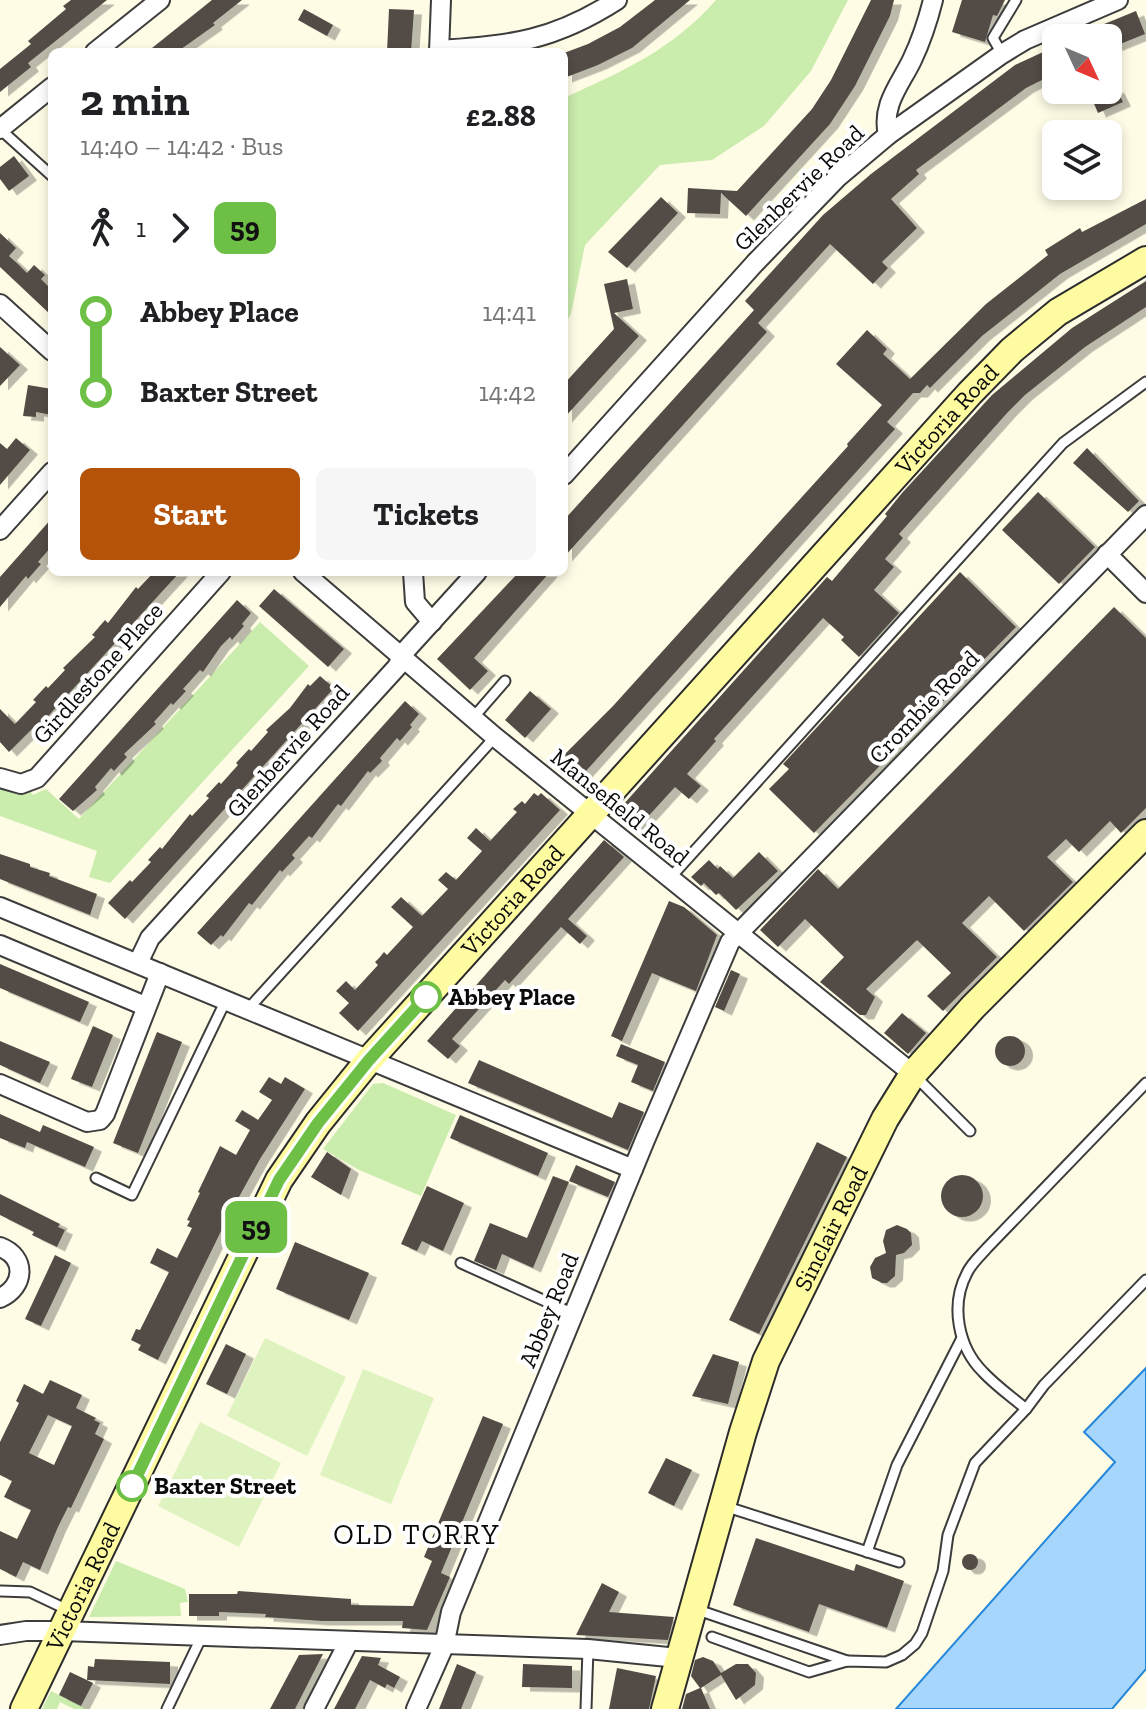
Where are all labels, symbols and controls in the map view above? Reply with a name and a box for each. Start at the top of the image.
north arrow [1042,24,1122,104]
map controls [1042,24,1122,200]
text: 2 min [80,73,190,126]
text: £2.88 [466,98,536,134]
street label: Glenbervie Road [728,118,870,257]
button: layers [1042,120,1122,200]
text: 14:40 – 14:42 · Bus [80,130,283,162]
icon: walk [80,206,124,250]
icon: forward [158,206,202,250]
text: 59 [230,211,260,244]
text: 1 [136,212,146,244]
text: Abbey Place [140,294,299,330]
text: 14:41 [482,296,536,328]
street label: Victoria Road [888,358,1004,481]
text: Baxter Street [140,374,318,410]
text: 14:42 [479,376,536,408]
button: Start [80,468,300,560]
button: Tickets [316,468,536,560]
street label: Girdlestone Place [26,596,169,749]
street label: Crombie Road [862,644,985,769]
street label: Glenbervie Road [220,678,355,823]
street label: Mansefield Road [545,742,695,871]
street label: Victoria Road [454,839,570,963]
marker: Abbey Place [411,982,441,1012]
place label: Abbey Place [448,982,575,1011]
street label: Sinclair Road [788,1161,874,1296]
line badge: 59 [220,1201,292,1253]
text: 59 [241,1210,271,1243]
street label: Abbey Road [512,1248,585,1371]
marker: Baxter Street [117,1471,147,1501]
place label: Baxter Street [154,1471,296,1500]
street label: Victoria Road [39,1517,126,1656]
district label: OLD TORRY [333,1518,501,1551]

